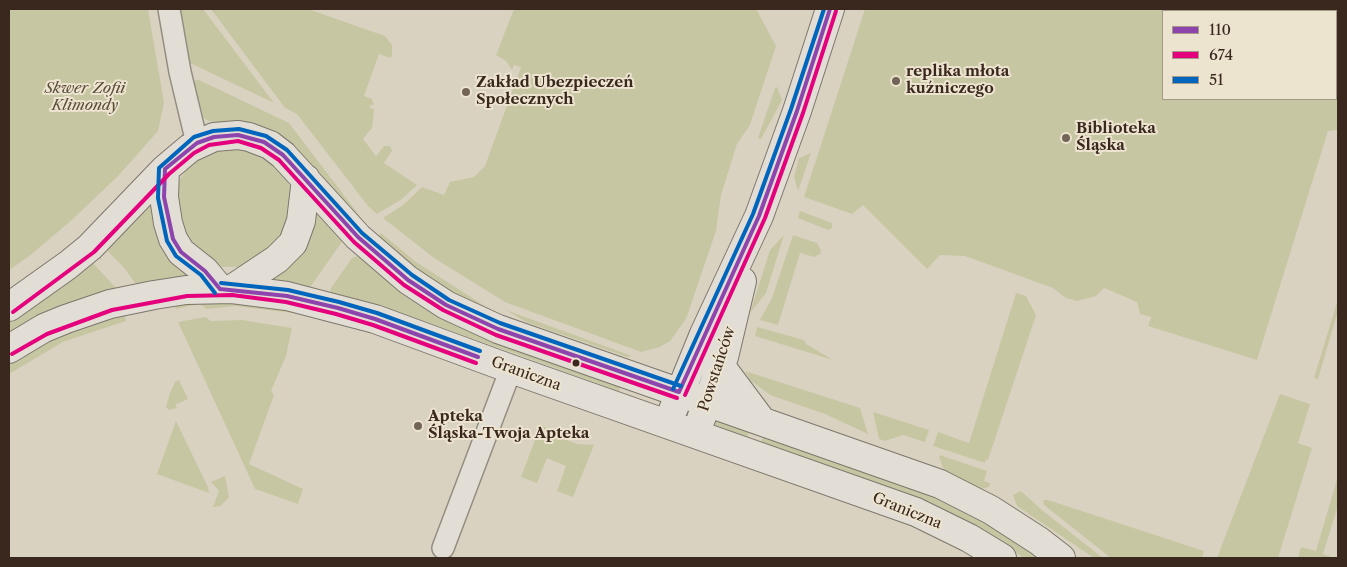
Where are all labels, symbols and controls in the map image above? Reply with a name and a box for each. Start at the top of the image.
legend [1162,10,1337,100]
text: 110 [1209,20,1231,39]
text: 674 [1209,45,1233,64]
place label: replika młota kuźniczego [906,63,1010,98]
text: 51 [1209,70,1223,89]
place label: Zakład Ubezpieczeń Społecznych [476,74,633,109]
marker: replika młota kuźniczego [890,75,902,87]
park label: Skwer Zofii Klimondy [45,80,125,115]
marker: Zakład Ubezpieczeń Społecznych [460,86,472,98]
place label: Biblioteka Śląska [1076,120,1156,155]
marker: Biblioteka Śląska [1060,132,1072,144]
street label: Powstańców [695,324,739,414]
street label: Graniczna [489,353,563,395]
unlabelled marker [571,358,581,368]
place label: Apteka Śląska-Twoja Apteka [428,408,590,443]
marker: Apteka Śląska-Twoja Apteka [412,420,424,432]
street label: Graniczna [870,489,944,533]

